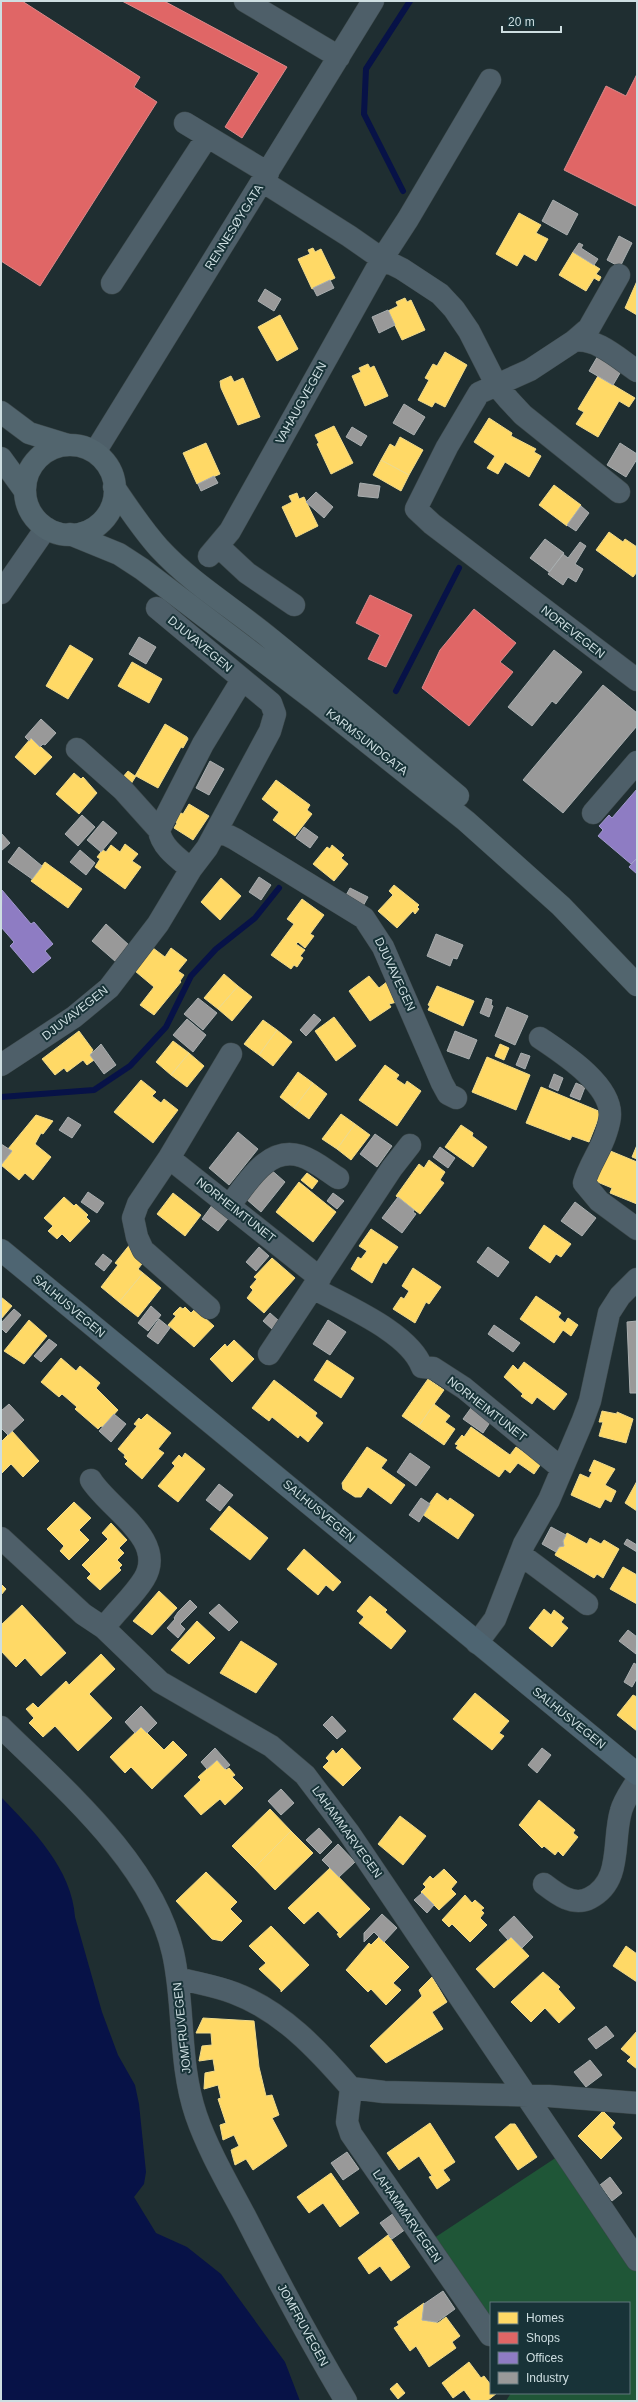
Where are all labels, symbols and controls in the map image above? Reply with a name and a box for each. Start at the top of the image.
scale bar [502,8,561,34]
text: 20 m [508,15,535,29]
street label: RENNESØYGATA [202,182,266,272]
street label: VAHAUGVEGEN [273,359,329,447]
street label: NOREVEGEN [538,603,608,661]
street label: DJUVAVEGEN [165,613,235,675]
street label: KARMSUNDGATA [323,706,411,778]
street label: DJUVAVEGEN [372,935,418,1013]
street label: DJUVAVEGEN [39,983,111,1043]
street label: NORHEIMTUNET [194,1175,279,1246]
street label: SALHUSVEGEN [30,1272,108,1340]
street label: NORHEIMTUNET [445,1374,530,1445]
street label: SALHUSVEGEN [280,1477,358,1545]
street label: SALHUSVEGEN [530,1684,608,1752]
street label: LAHAMMARVEGEN [309,1783,385,1881]
street label: JOMFRUVEGEN [170,1982,194,2074]
street label: LAHAMMARVEGEN [370,2167,444,2265]
street label: JOMFRUVEGEN [275,2281,331,2369]
legend [490,2302,630,2394]
text: Homes [526,2311,564,2325]
text: Shops [526,2331,560,2345]
text: Offices [526,2351,563,2365]
text: Industry [526,2371,569,2385]

